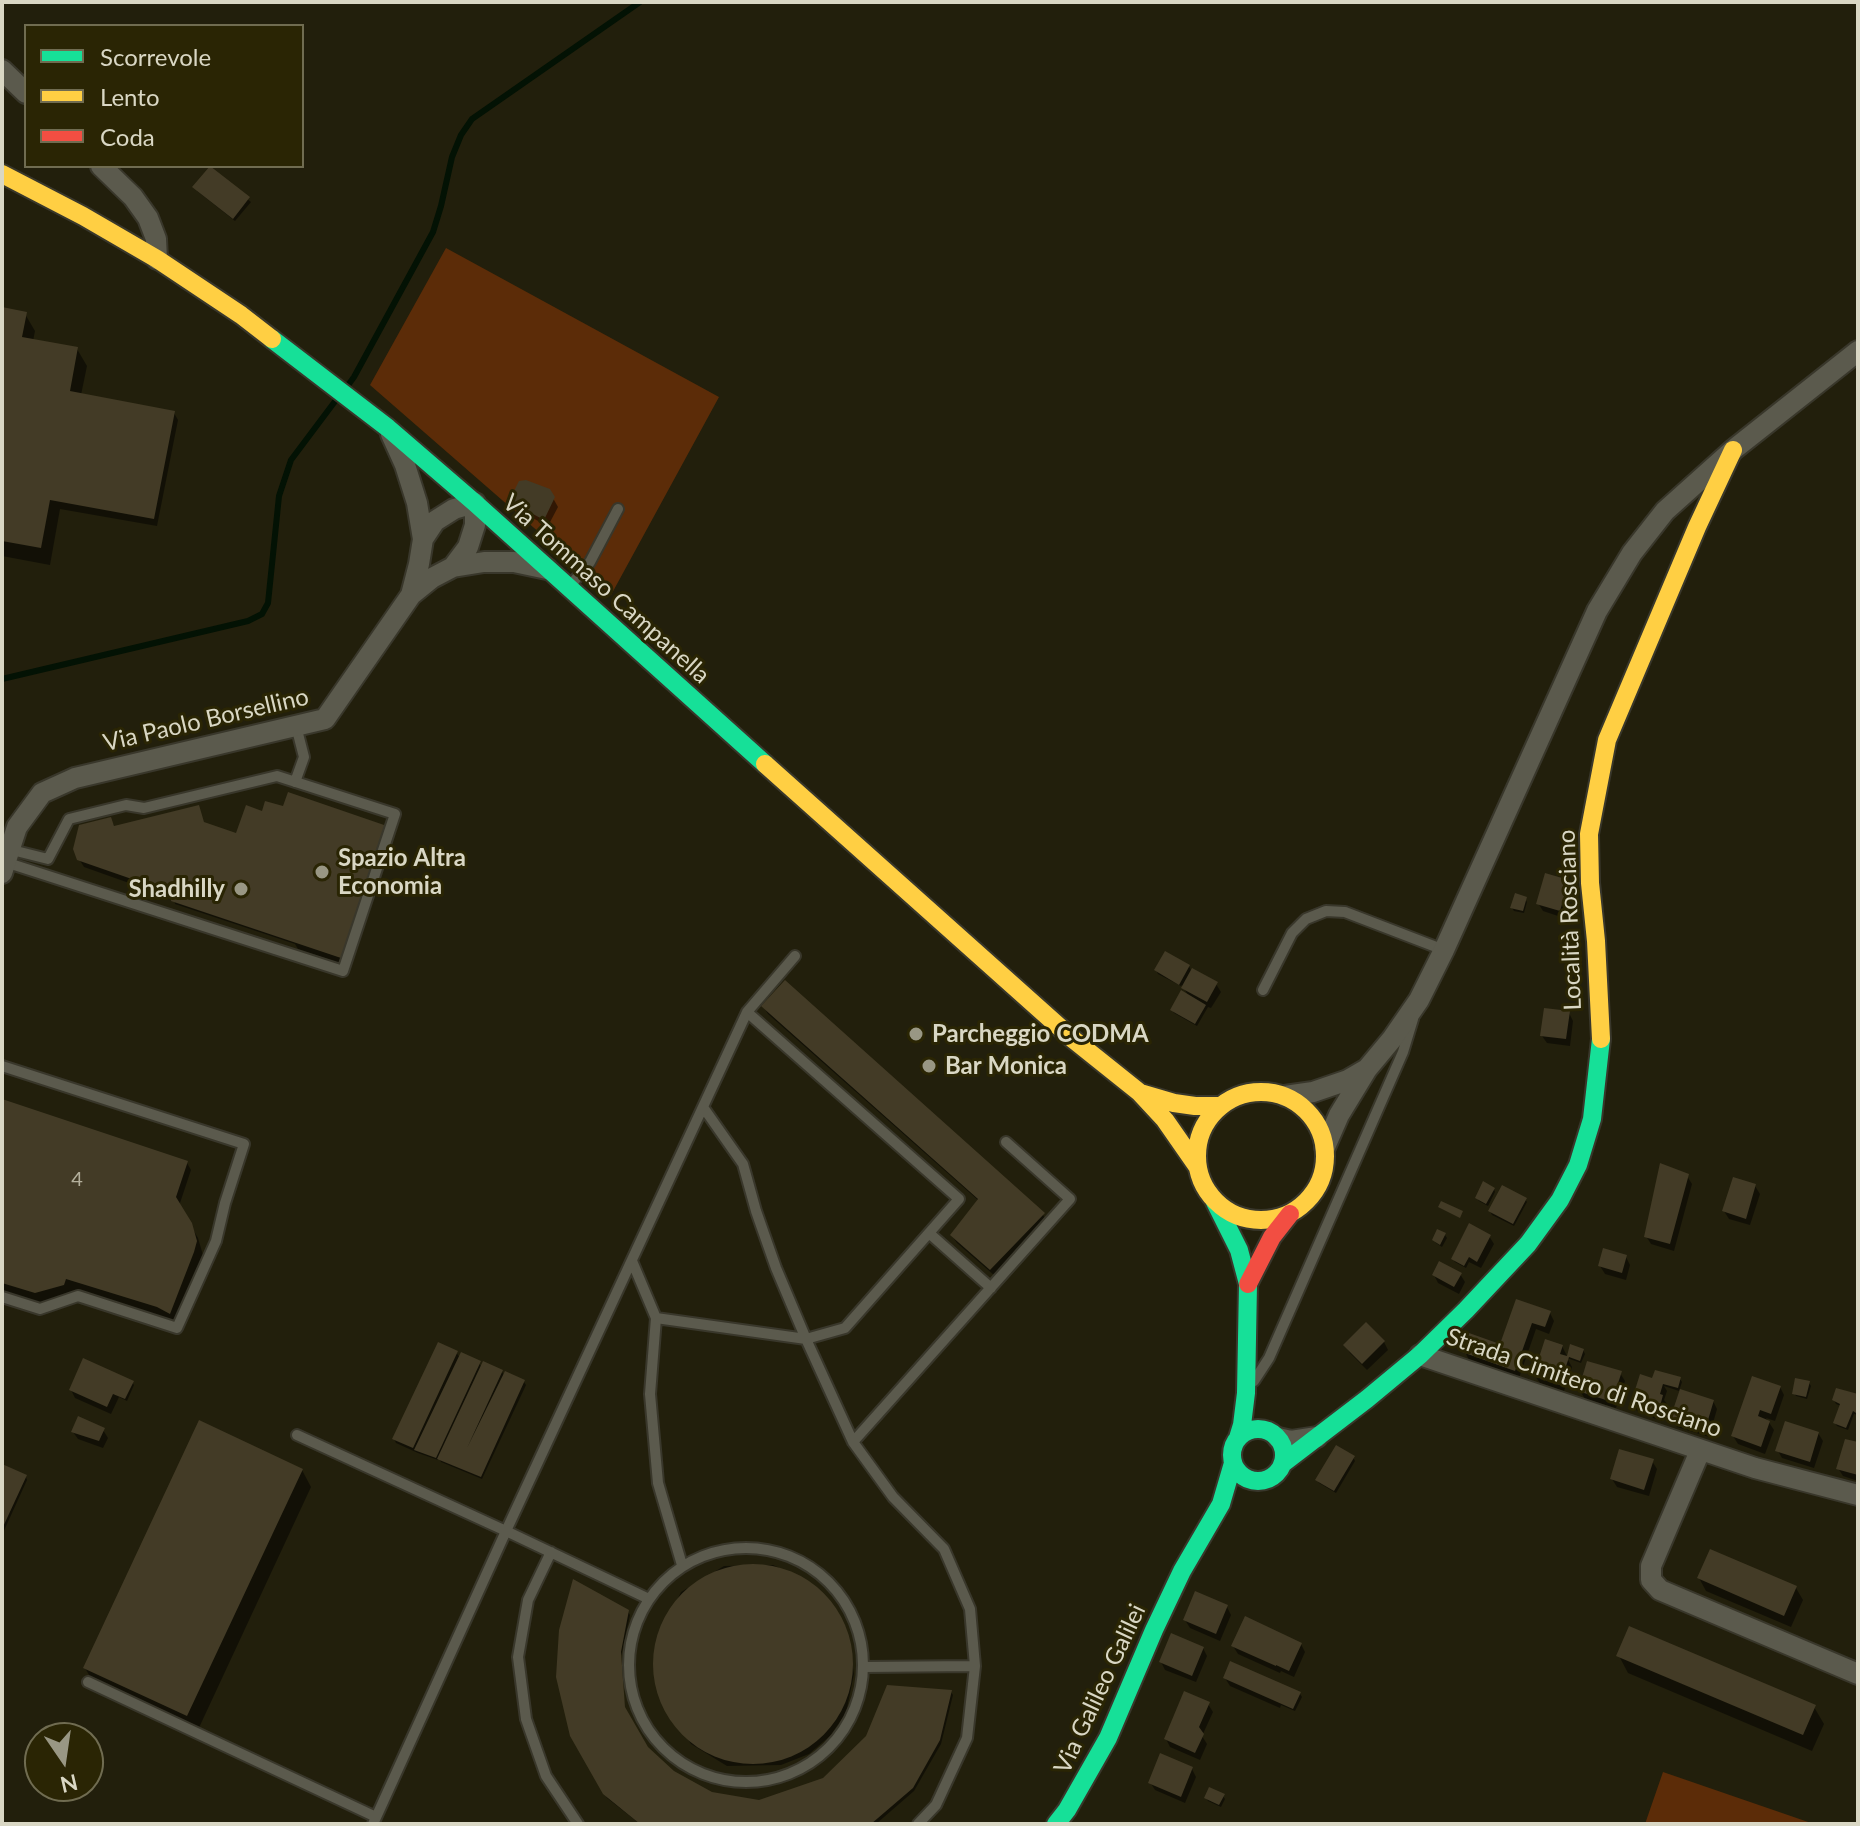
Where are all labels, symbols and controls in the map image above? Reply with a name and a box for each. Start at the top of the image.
legend [24,24,304,168]
text: Scorrevole [100,42,211,71]
text: Lento [100,82,160,111]
text: Coda [100,122,155,151]
street label: Via Tommaso Campanella [496,488,716,690]
street label: Via Paolo Borsellino [101,682,311,758]
street label: Località Rosciano [1552,829,1588,1011]
place label: Spazio Altra Economia [338,844,466,900]
marker: Spazio Altra Economia [313,863,331,881]
place label: Shadhilly [128,875,225,903]
marker: Shadhilly [232,880,250,898]
place label: Parcheggio CODMA [932,1020,1149,1048]
marker: Parcheggio CODMA [907,1025,925,1043]
place label: Bar Monica [945,1052,1067,1080]
marker: Bar Monica [920,1057,938,1075]
house number: 4 [71,1168,83,1192]
street label: Strada Cimitero di Rosciano [1443,1322,1725,1444]
street label: Via Galileo Galilei [1048,1600,1152,1778]
north arrow [24,1722,104,1802]
text: N [58,1769,80,1799]

